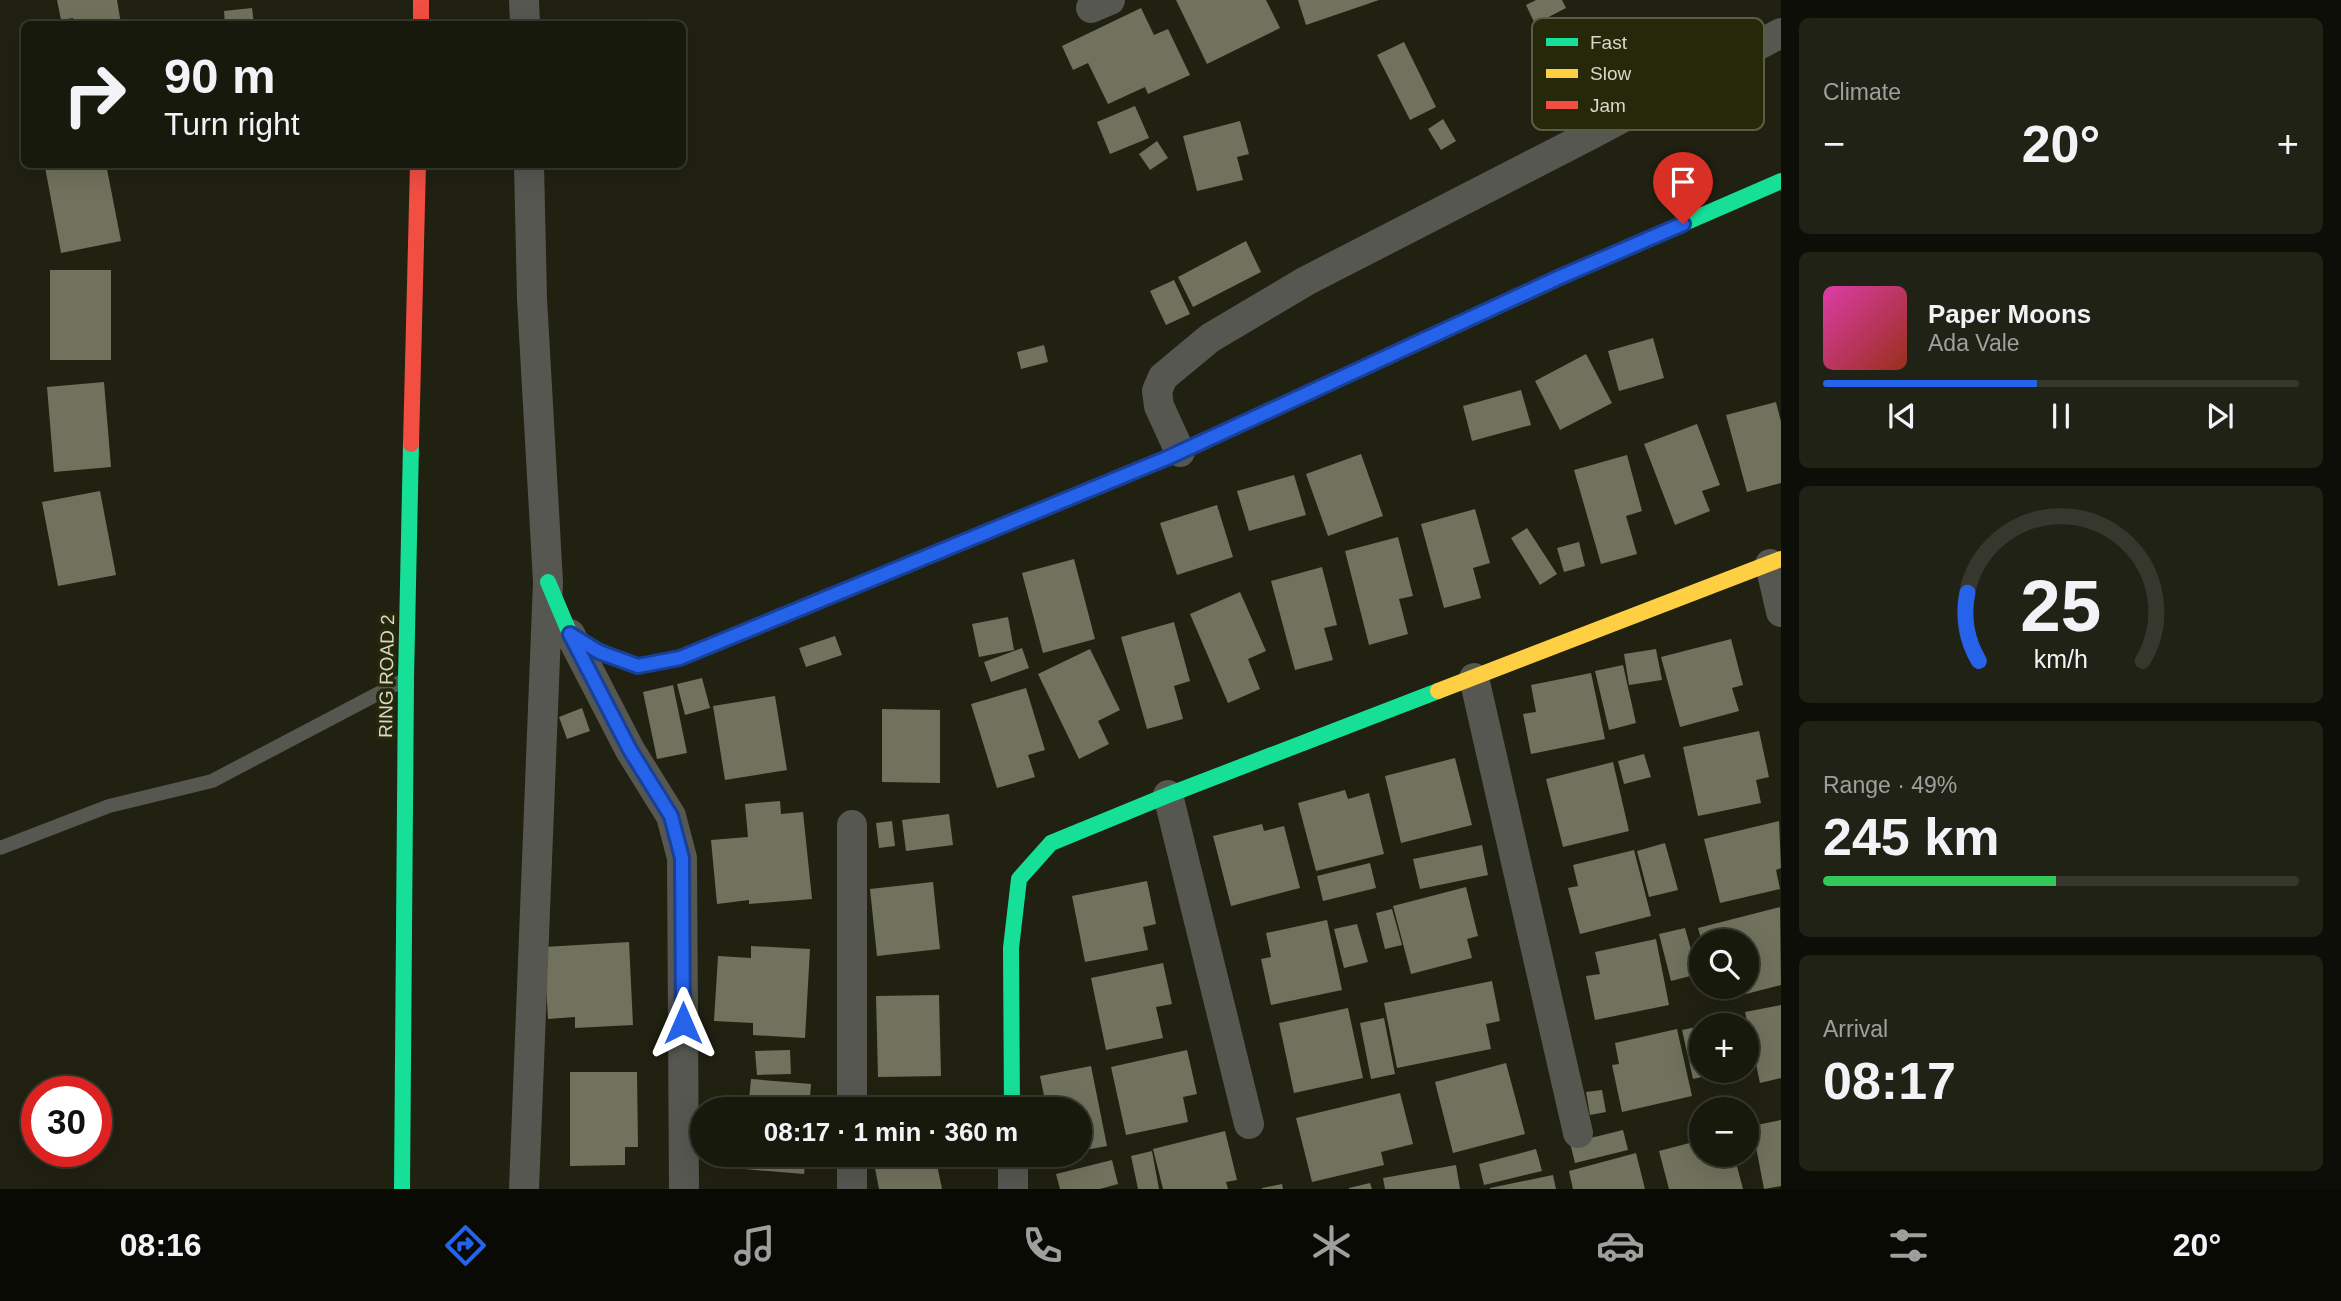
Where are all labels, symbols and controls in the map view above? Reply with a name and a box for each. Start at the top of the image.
legend [1532,18,1764,130]
text: Fast [1590,32,1628,53]
icon: right [49,49,140,140]
text: 90 m [164,49,276,103]
text: Slow [1590,63,1631,84]
text: Climate [1823,79,1901,105]
text: Jam [1590,95,1626,116]
text: Turn right [164,106,300,142]
text: 20° [2022,115,2100,173]
text: − [1823,123,1845,165]
text: + [2277,123,2299,165]
pin [1653,152,1713,224]
icon: arrive [1664,163,1702,201]
text: Paper Moons [1928,299,2091,329]
text: Ada Vale [1928,330,2020,356]
icon: previous [1883,397,1921,435]
icon: pause [2042,397,2080,435]
icon: next [2201,397,2239,435]
text: 25 [2021,565,2101,646]
street label: RING ROAD 2 [375,614,398,738]
text: km/h [2034,644,2088,672]
text: Range · 49% [1823,772,1957,798]
text: 245 km [1823,808,1999,866]
map controls [1689,929,1759,1167]
button: search [1689,929,1759,999]
position arrow [646,986,720,1060]
button: + [1689,1013,1759,1083]
text: Arrival [1823,1016,1888,1042]
text: 08:17 [1823,1052,1956,1110]
speed limit sign: 30 [21,1076,112,1167]
button: − [1689,1097,1759,1167]
text: 08:17 · 1 min · 360 m [764,1117,1018,1147]
icon: directions [441,1221,490,1270]
icon: music [730,1221,779,1270]
icon: phone [1018,1221,1067,1270]
icon: climate [1307,1221,1356,1270]
icon: car [1596,1221,1645,1270]
icon: filters [1884,1221,1933,1270]
text: 08:16 [120,1227,202,1263]
text: 20° [2173,1227,2221,1263]

